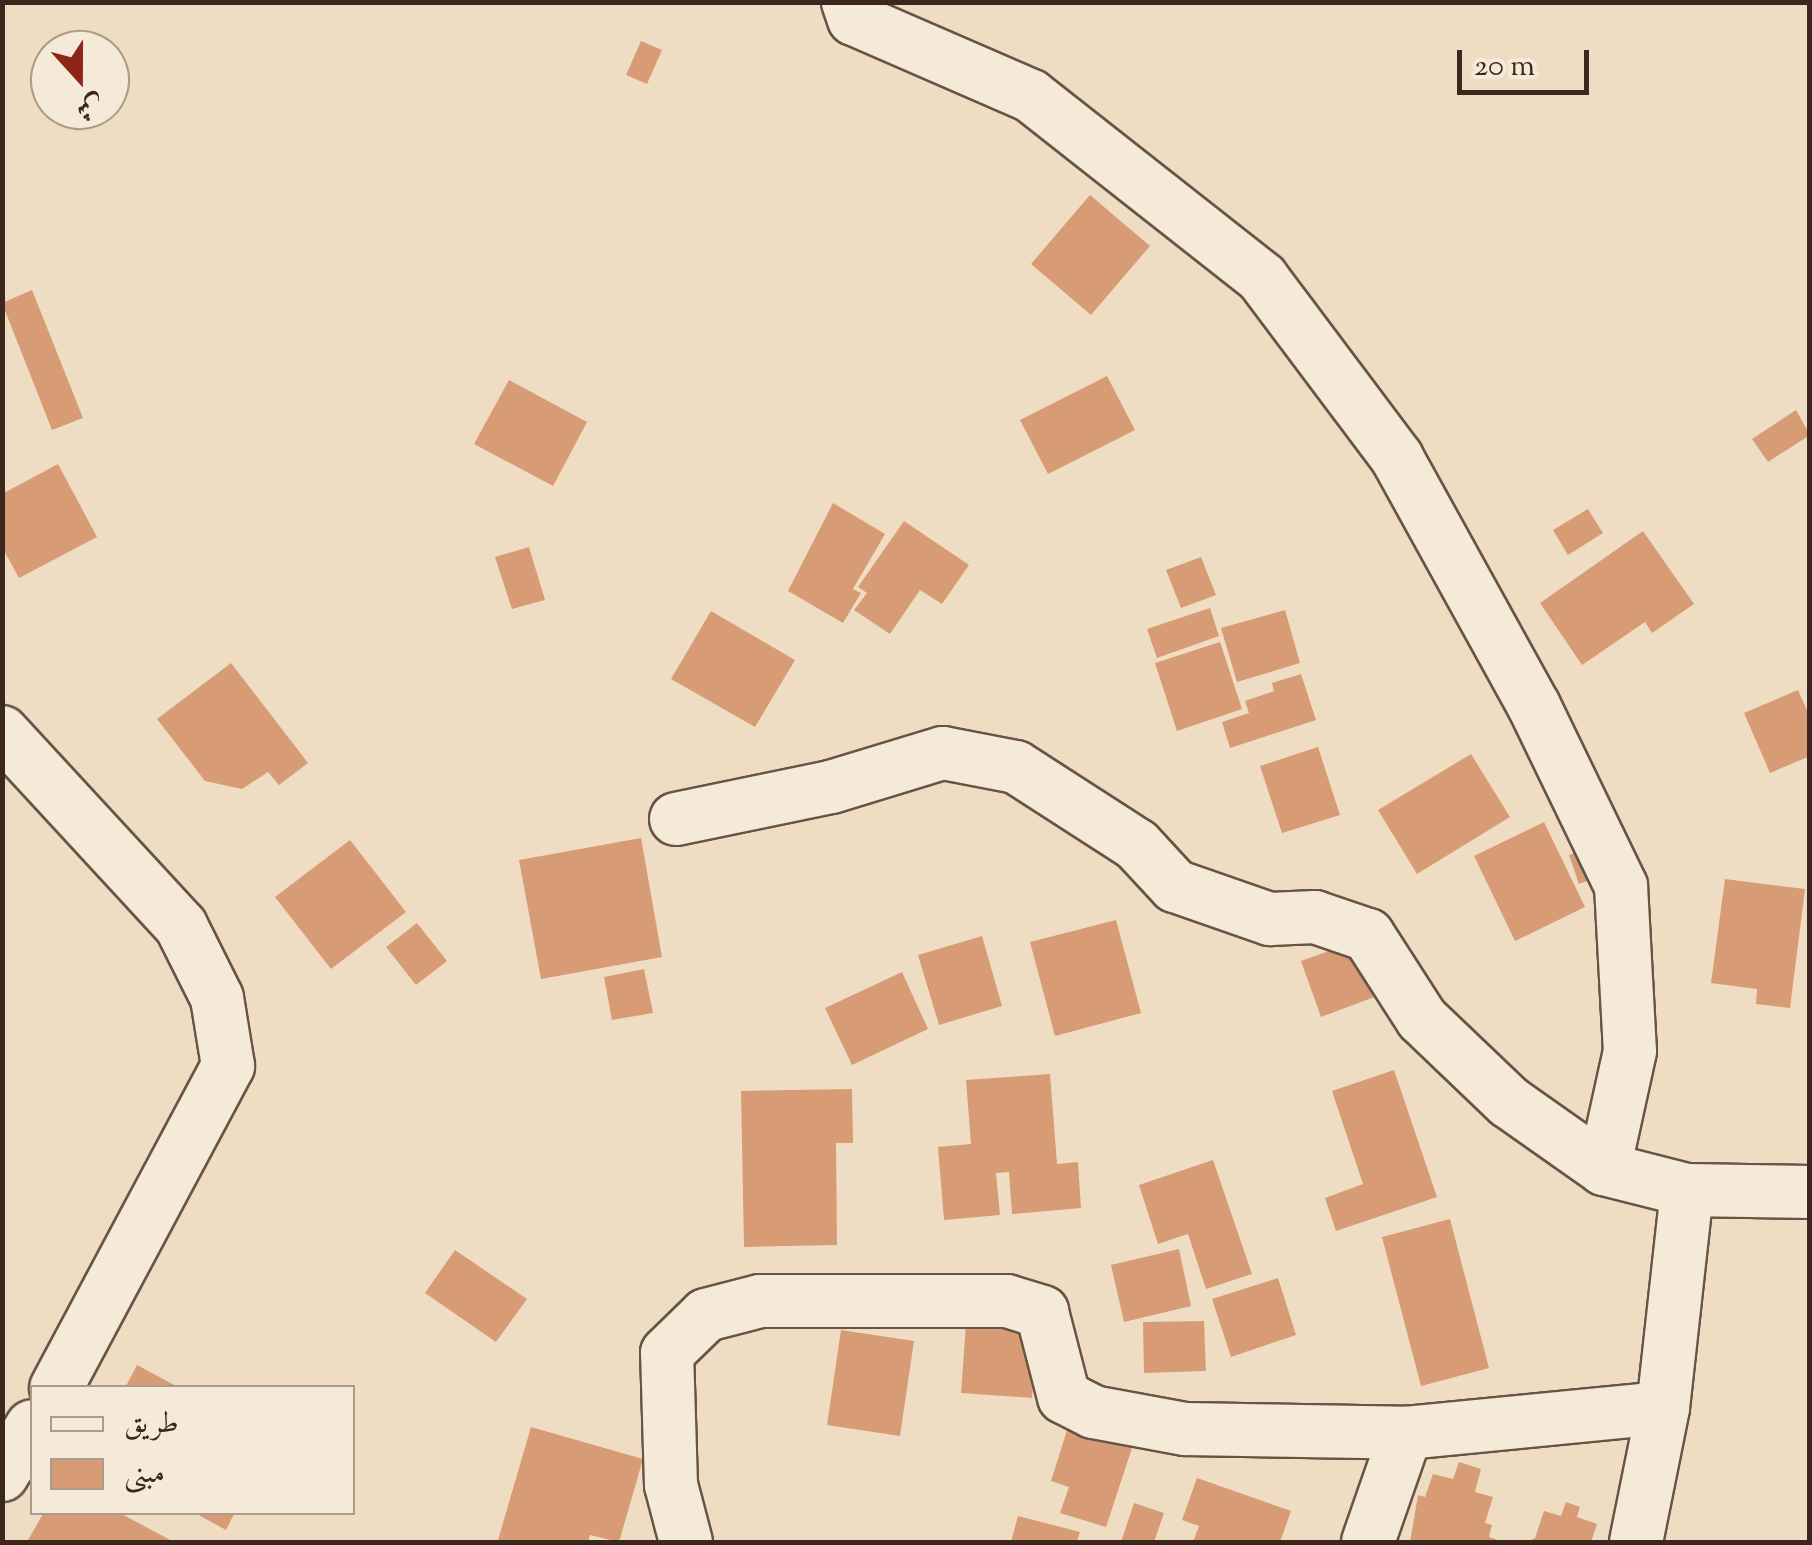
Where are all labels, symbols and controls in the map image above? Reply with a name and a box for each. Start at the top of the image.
north arrow [30,30,130,130]
scale bar [1462,30,1594,92]
text: 20 m [1474,46,1535,89]
text: ش [70,82,110,130]
legend [30,1385,355,1515]
text: طريق [124,1403,179,1446]
text: مبنى [124,1453,165,1496]

